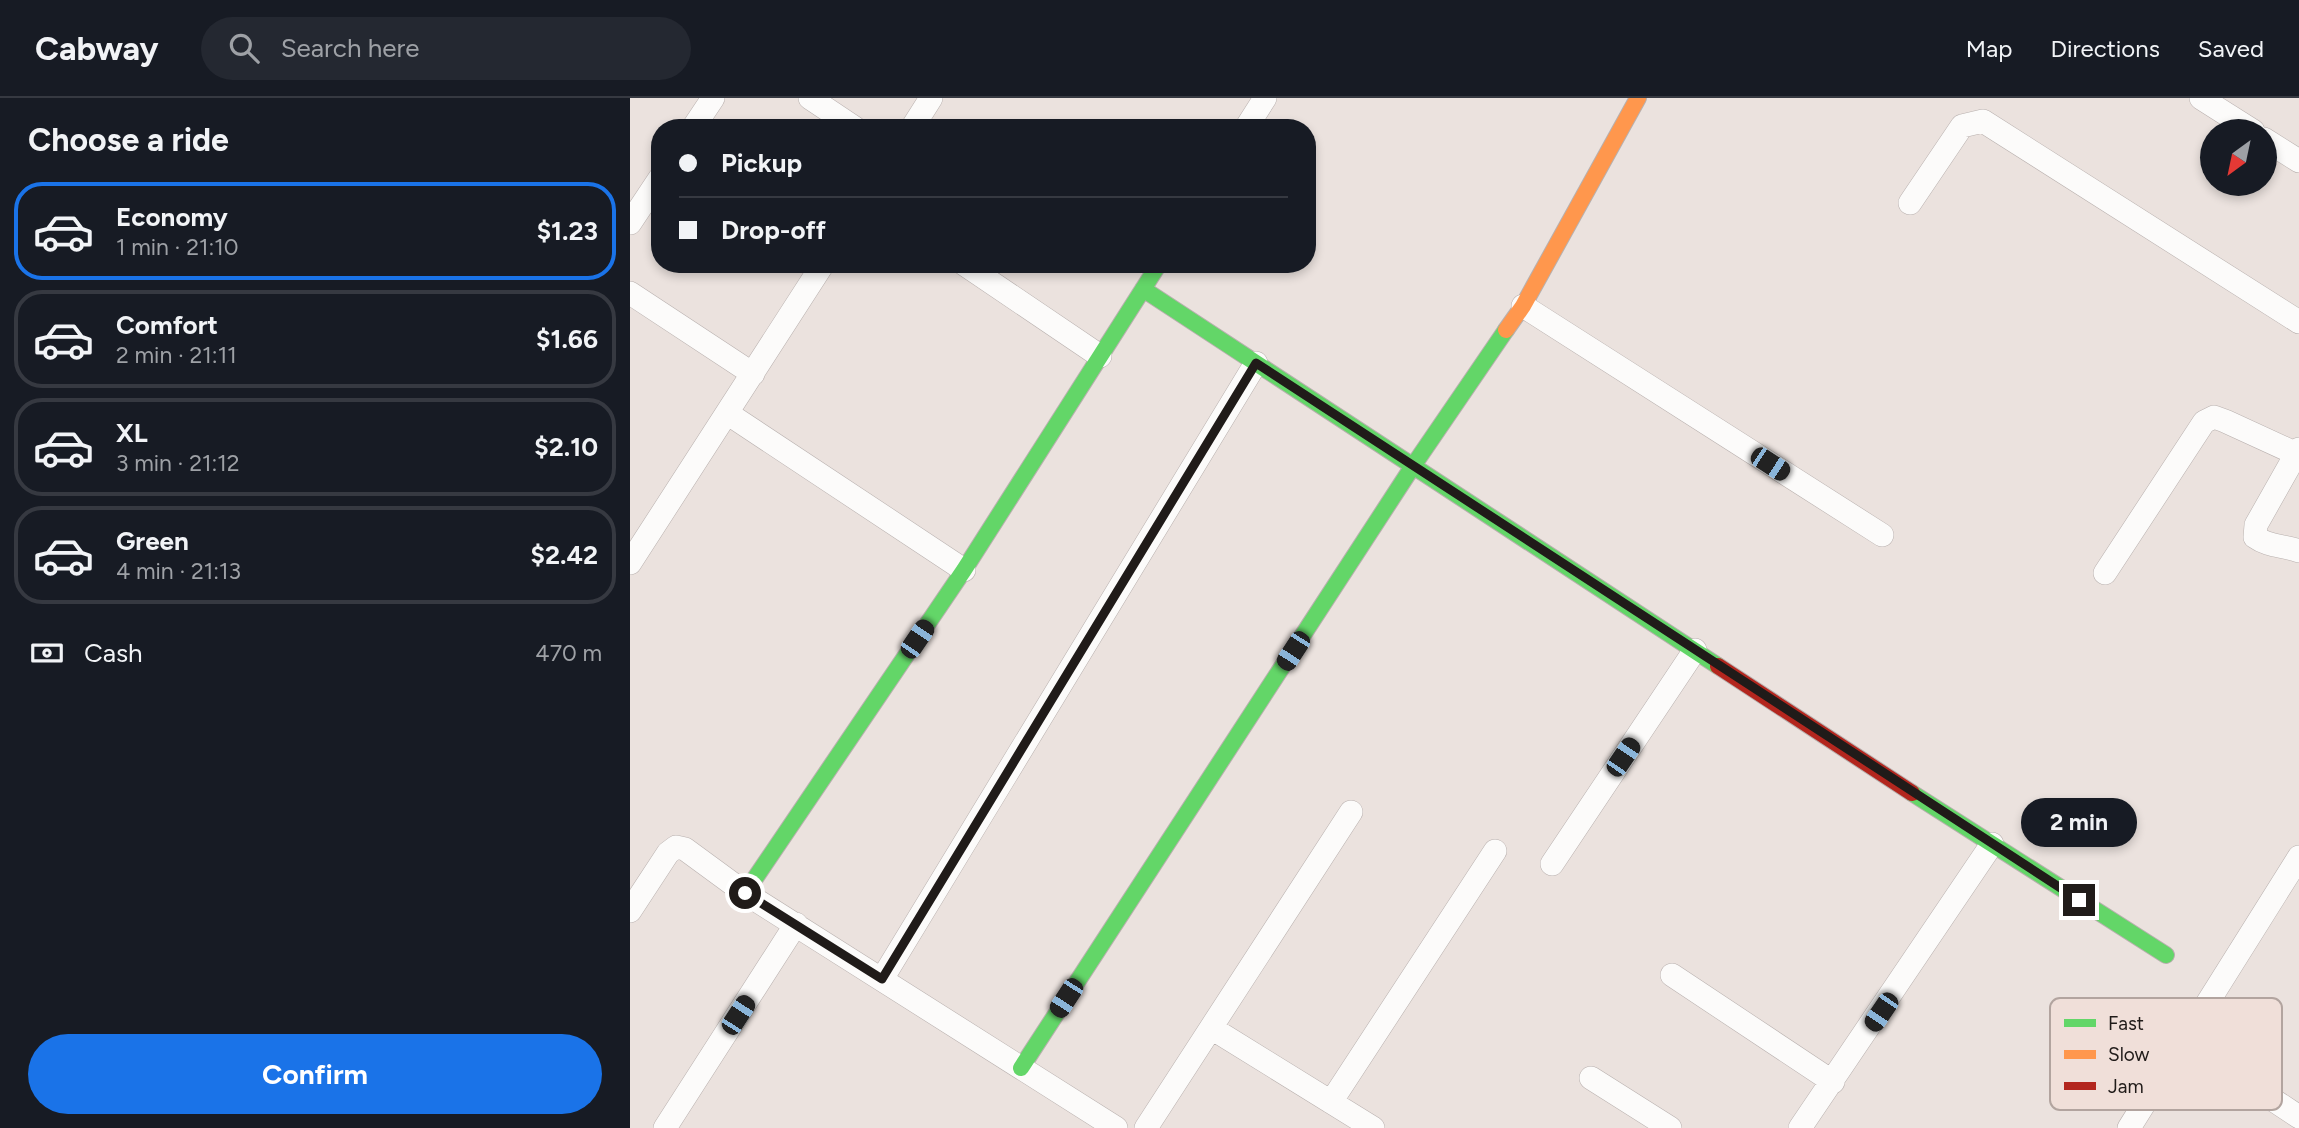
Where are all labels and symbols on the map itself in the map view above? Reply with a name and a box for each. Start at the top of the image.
north arrow [2200,119,2277,196]
car [1747,444,1794,484]
car [897,616,938,662]
car [1273,628,1314,674]
car [1603,734,1644,780]
callout: 2 min [2021,798,2137,848]
route start [729,877,761,909]
route end [2063,884,2095,916]
car [1046,975,1087,1021]
car [1861,989,1902,1035]
car [718,992,759,1038]
legend [2050,998,2282,1110]
text: Fast [2108,1012,2144,1035]
text: Slow [2108,1043,2150,1066]
text: Jam [2108,1075,2144,1098]

